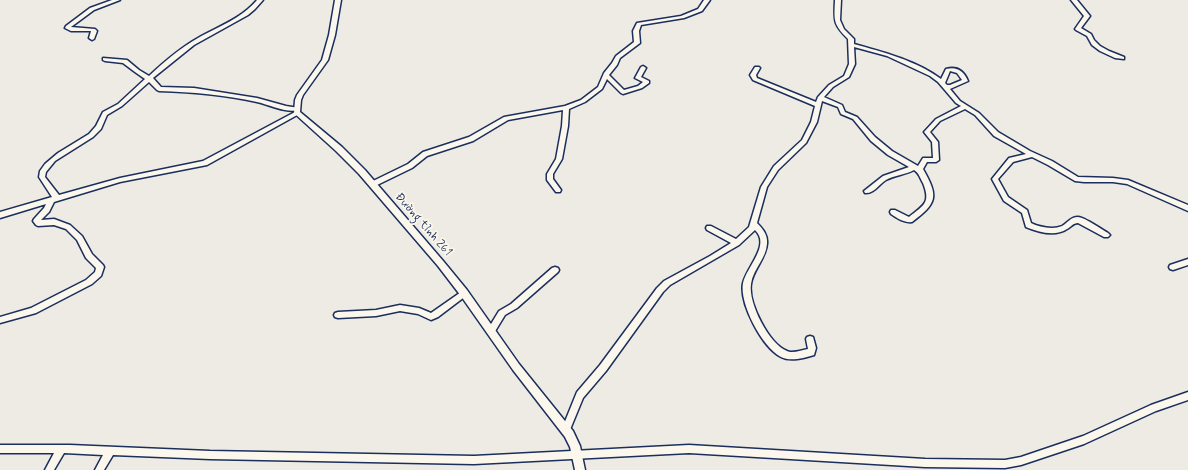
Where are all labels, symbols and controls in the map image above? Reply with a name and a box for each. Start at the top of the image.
street label: Đường tỉnh 261 [392,190,454,260]

